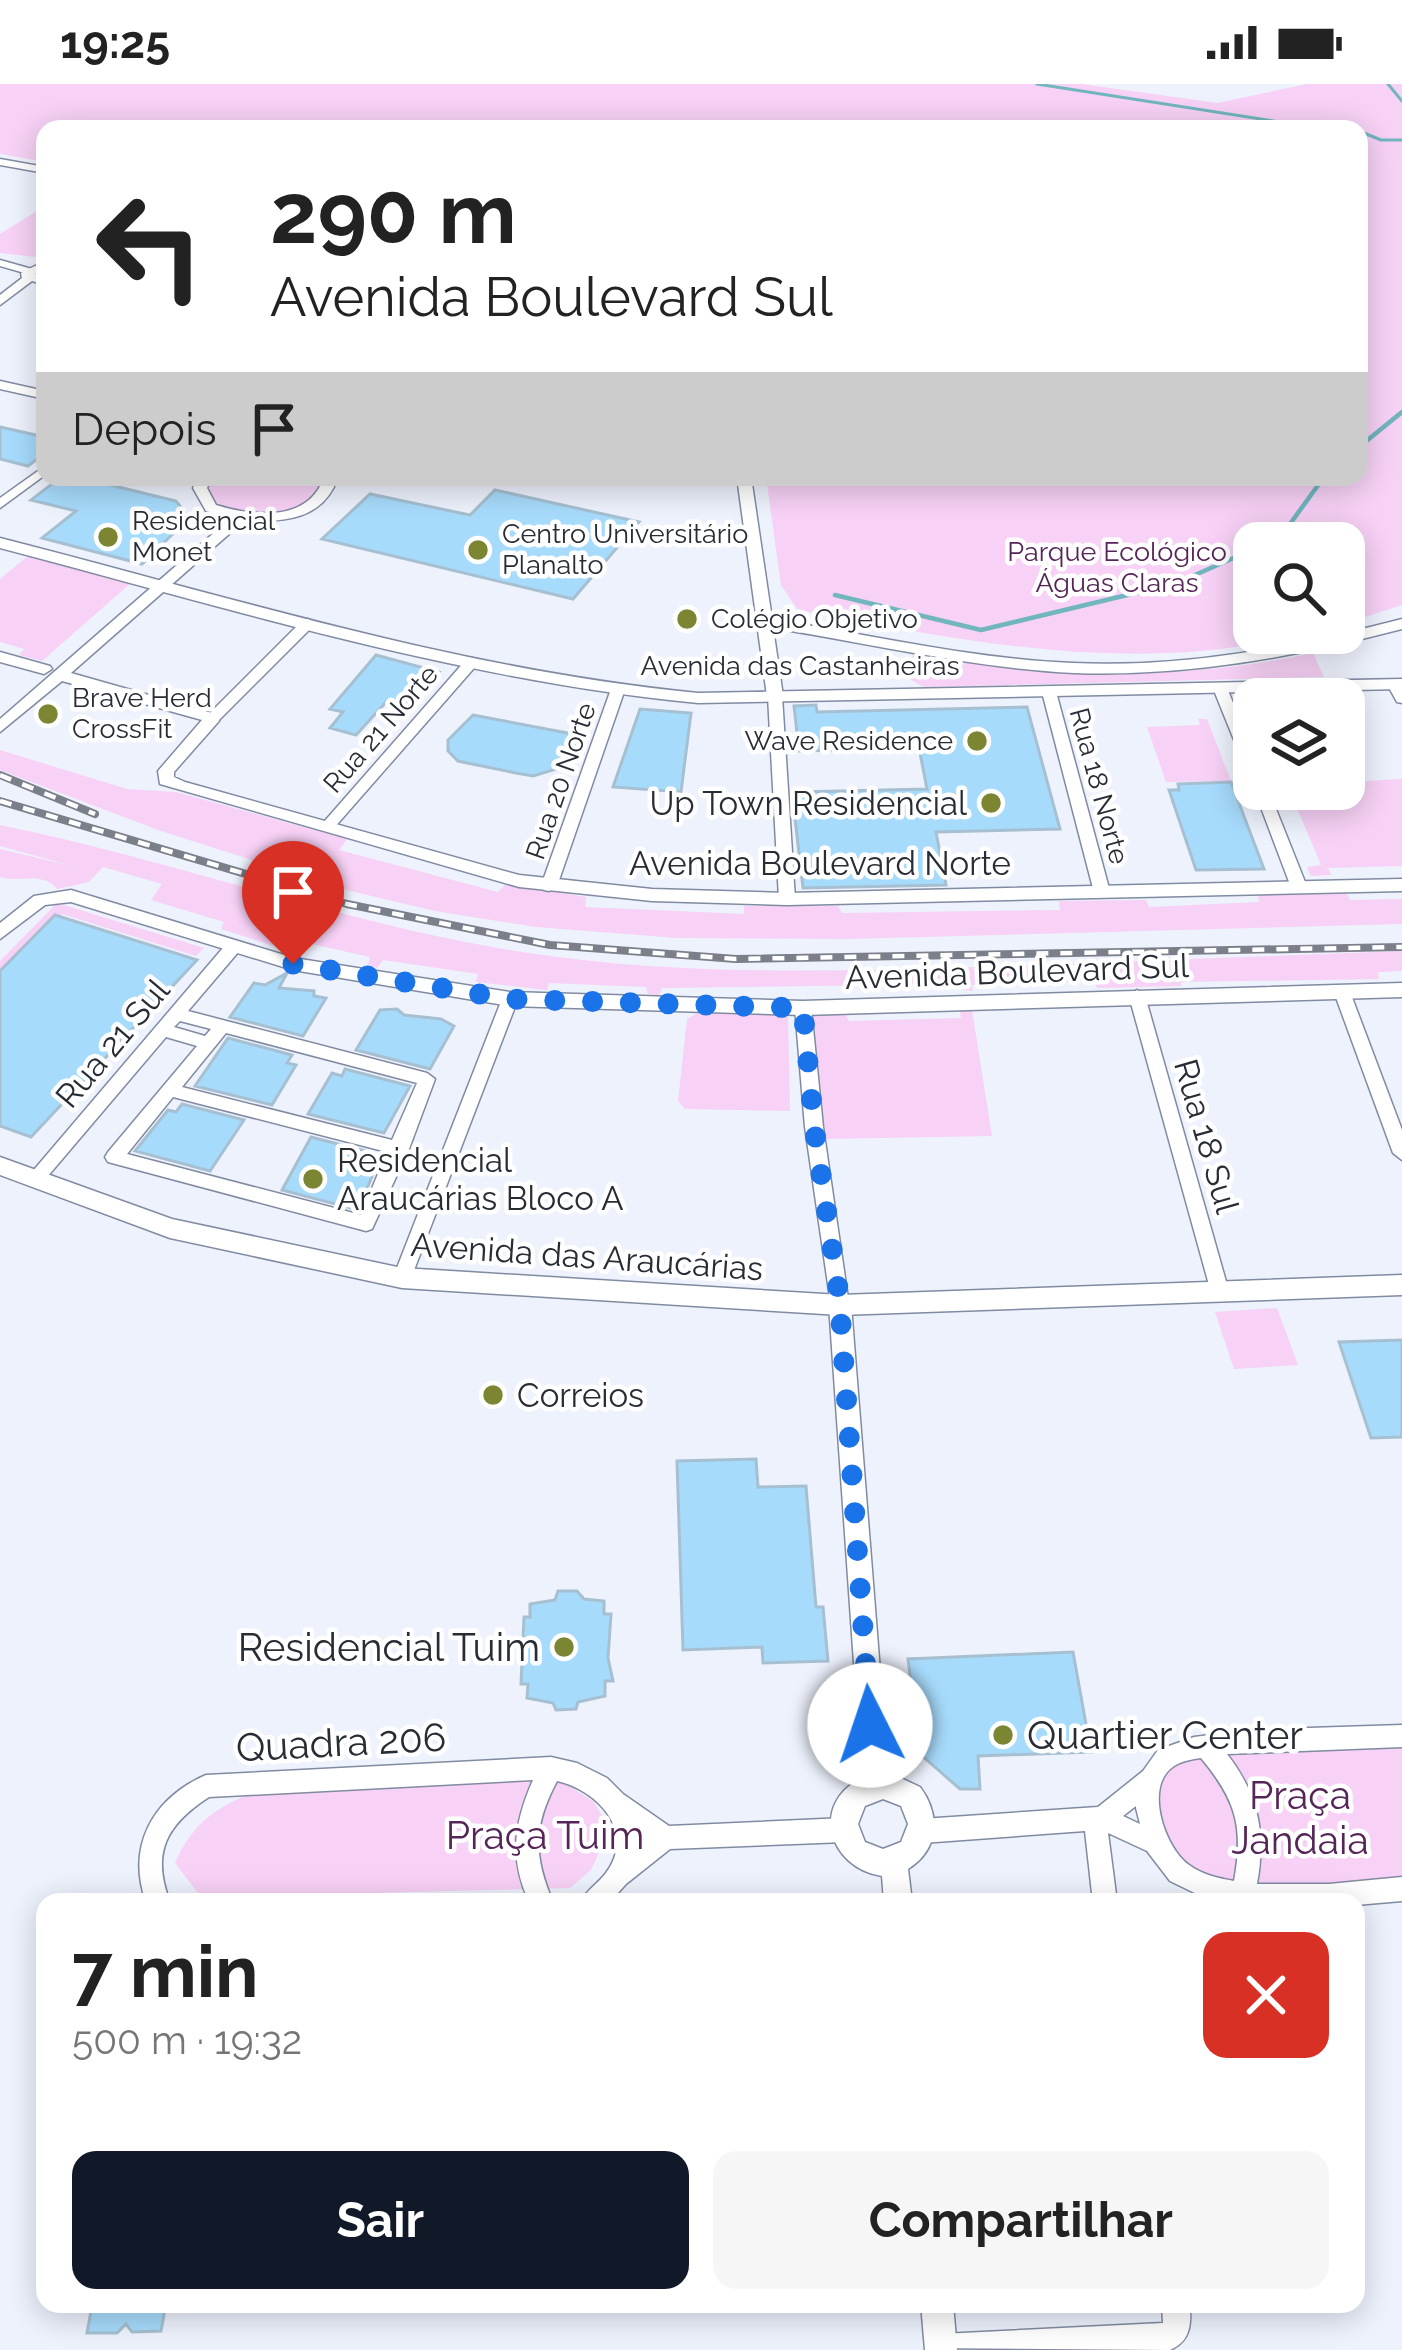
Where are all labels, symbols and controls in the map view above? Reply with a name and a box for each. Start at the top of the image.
text: 19:25 [60,16,170,69]
text: 290 m [270,164,517,263]
icon: left [72,168,228,324]
text: Avenida Boulevard Sul [270,265,833,329]
icon: arrive [241,396,307,462]
text: Depois [72,403,217,456]
place label: Residencial Monet [132,505,276,567]
place label: Centro Universitário Planalto [502,518,748,580]
map controls [1233,522,1365,810]
button: search [1233,522,1365,654]
marker: Residencial Monet [95,524,121,550]
park label: Parque Ecológico Águas Claras [1007,536,1227,598]
marker: Centro Universitário Planalto [465,537,491,563]
place label: Colégio Objetivo [711,603,918,634]
marker: Colégio Objetivo [674,606,700,632]
street label: Avenida das Castanheiras [640,650,960,681]
street label: Rua 21 Norte [317,659,444,799]
button: layers [1233,678,1365,810]
place label: Brave Herd CrossFit [72,682,212,744]
street label: Rua 20 Norte [519,698,602,863]
marker: Brave Herd CrossFit [35,701,61,727]
street label: Rua 18 Norte [1064,704,1135,867]
place label: Wave Residence [744,725,953,756]
marker: Wave Residence [964,728,990,754]
place label: Up Town Residencial [650,784,968,823]
marker: Up Town Residencial [978,790,1004,816]
pin [242,841,344,964]
street label: Avenida Boulevard Norte [629,844,1011,883]
icon: arrive [260,859,326,925]
street label: Avenida Boulevard Sul [845,946,1191,997]
street label: Rua 21 Sul [47,970,178,1115]
street label: Rua 18 Sul [1166,1055,1247,1218]
place label: Residencial Araucárias Bloco A [337,1141,624,1218]
marker: Residencial Araucárias Bloco A [300,1166,326,1192]
street label: Avenida das Araucárias [410,1225,764,1288]
place label: Correios [517,1376,644,1415]
marker: Correios [480,1382,506,1408]
place label: Residencial Tuim [238,1624,540,1670]
marker: Residencial Tuim [551,1634,577,1660]
position arrow [807,1662,933,1788]
place label: Quartier Center [1027,1712,1303,1758]
street label: Quadra 206 [235,1714,447,1770]
marker: Quartier Center [990,1722,1016,1748]
park label: Praça Jandaia [1231,1772,1369,1863]
park label: Praça Tuim [446,1812,644,1858]
text: 7 min [72,1929,259,2014]
button: close [1203,1932,1329,2058]
text: 500 m · 19:32 [72,2017,302,2063]
button: Sair [72,2151,689,2289]
button: Compartilhar [713,2151,1329,2289]

